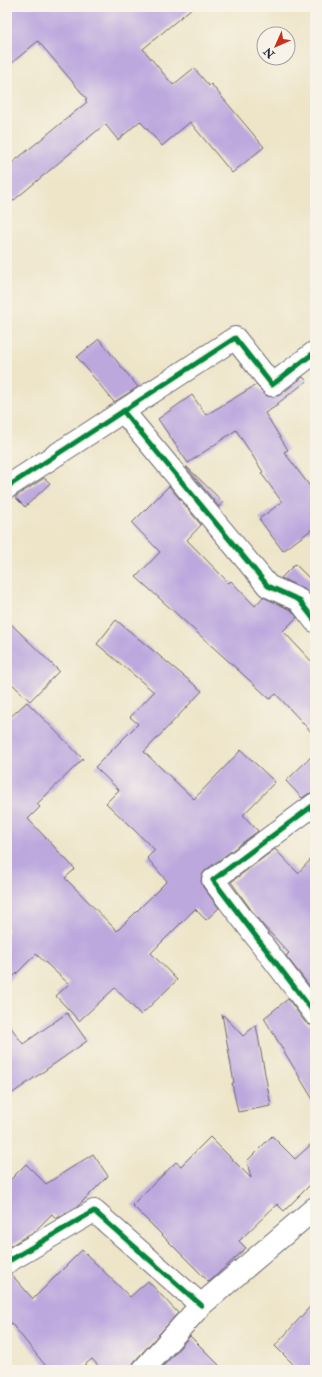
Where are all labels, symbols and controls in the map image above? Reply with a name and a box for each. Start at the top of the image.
north arrow [256,26,296,66]
text: N [260,44,278,62]

